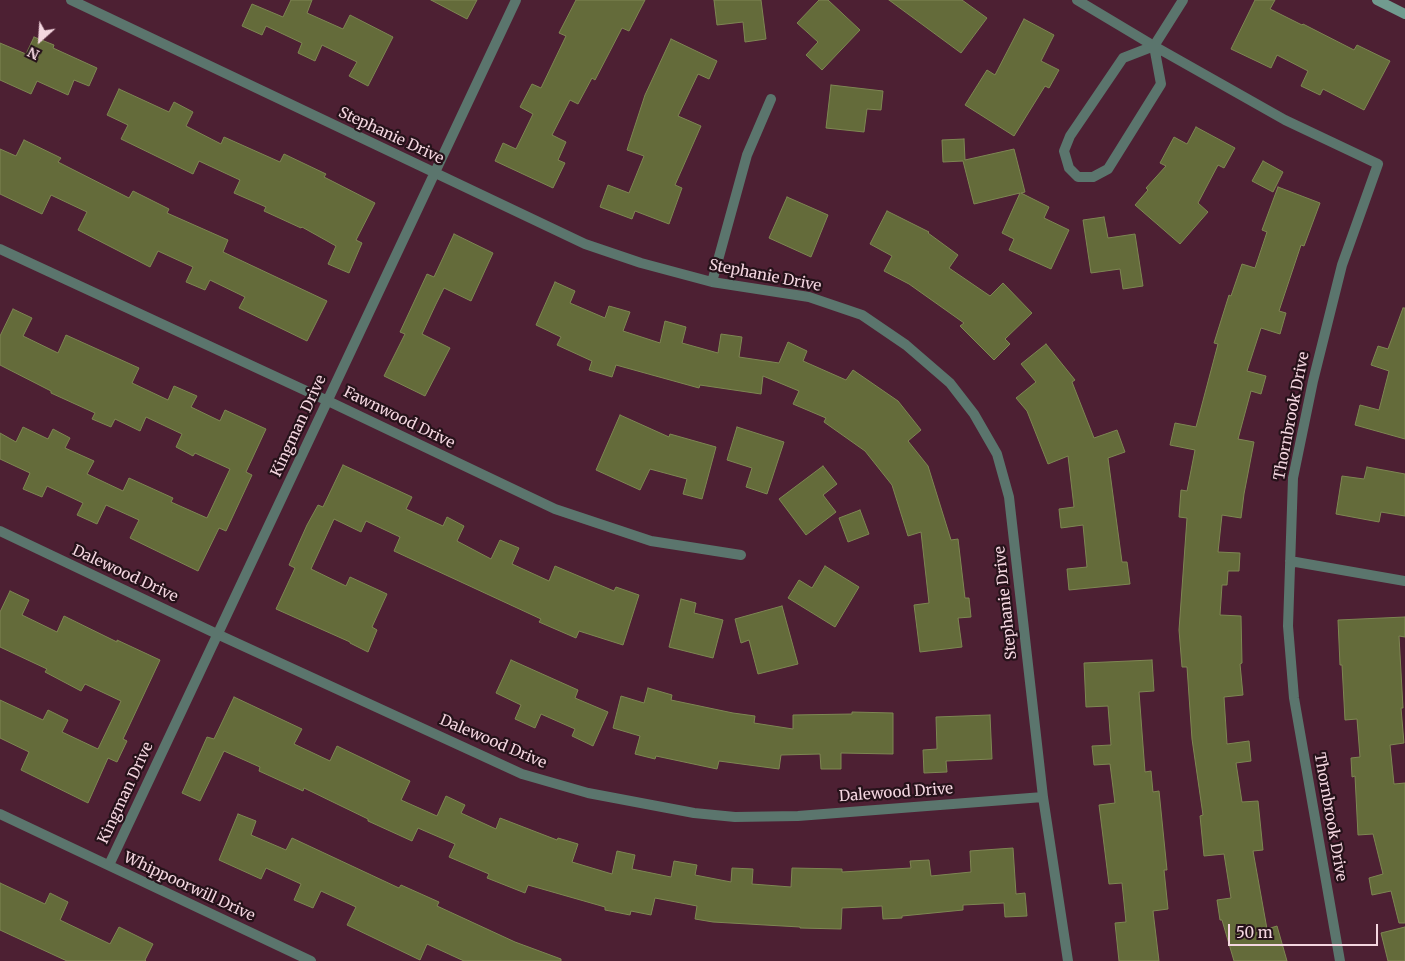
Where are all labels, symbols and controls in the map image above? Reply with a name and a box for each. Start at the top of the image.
north arrow [15,15,65,65]
text: N [25,43,42,64]
street label: Stephanie Drive [335,104,447,168]
street label: Stephanie Drive [707,256,823,296]
street label: Thornbrook Drive [1271,350,1313,482]
street label: Kingman Drive [268,372,330,480]
street label: Fawnwood Drive [340,383,458,453]
street label: Dalewood Drive [69,542,181,606]
street label: Stephanie Drive [991,545,1021,661]
street label: Dalewood Drive [437,711,549,773]
street label: Kingman Drive [95,739,157,847]
street label: Thornbrook Drive [1310,751,1350,883]
street label: Dalewood Drive [838,780,954,806]
street label: Whippoorwill Drive [120,849,258,925]
scale bar [1230,914,1380,946]
text: 50 m [1236,923,1273,942]

